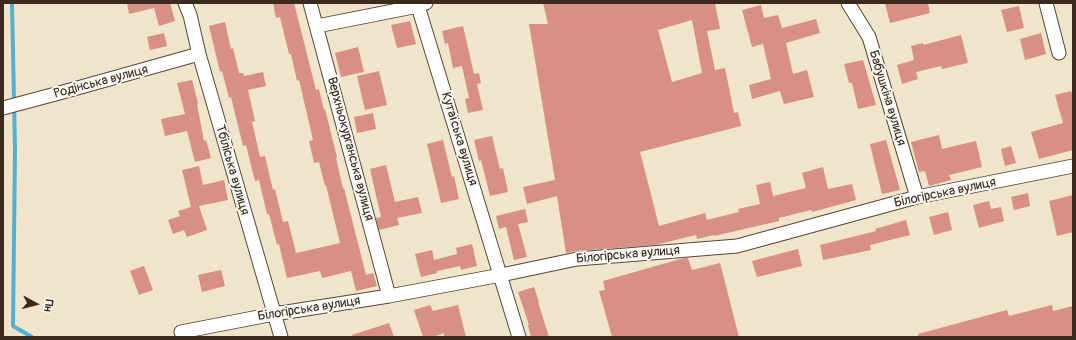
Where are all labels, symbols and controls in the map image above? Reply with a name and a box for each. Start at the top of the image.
street label: Бабушкіна вулиця [865,48,909,148]
street label: Родінська вулиця [52,62,150,102]
street label: Верхньокурганська вулиця [323,75,377,223]
street label: Кутаїська вулиця [437,90,481,188]
street label: Тбіліська вулиця [212,123,252,217]
street label: Білогірська вулиця [893,175,997,211]
street label: Білогірська вулиця [576,243,680,267]
north arrow [16,284,56,324]
street label: Білогірська вулиця [257,293,361,325]
text: Пн [41,299,56,312]

